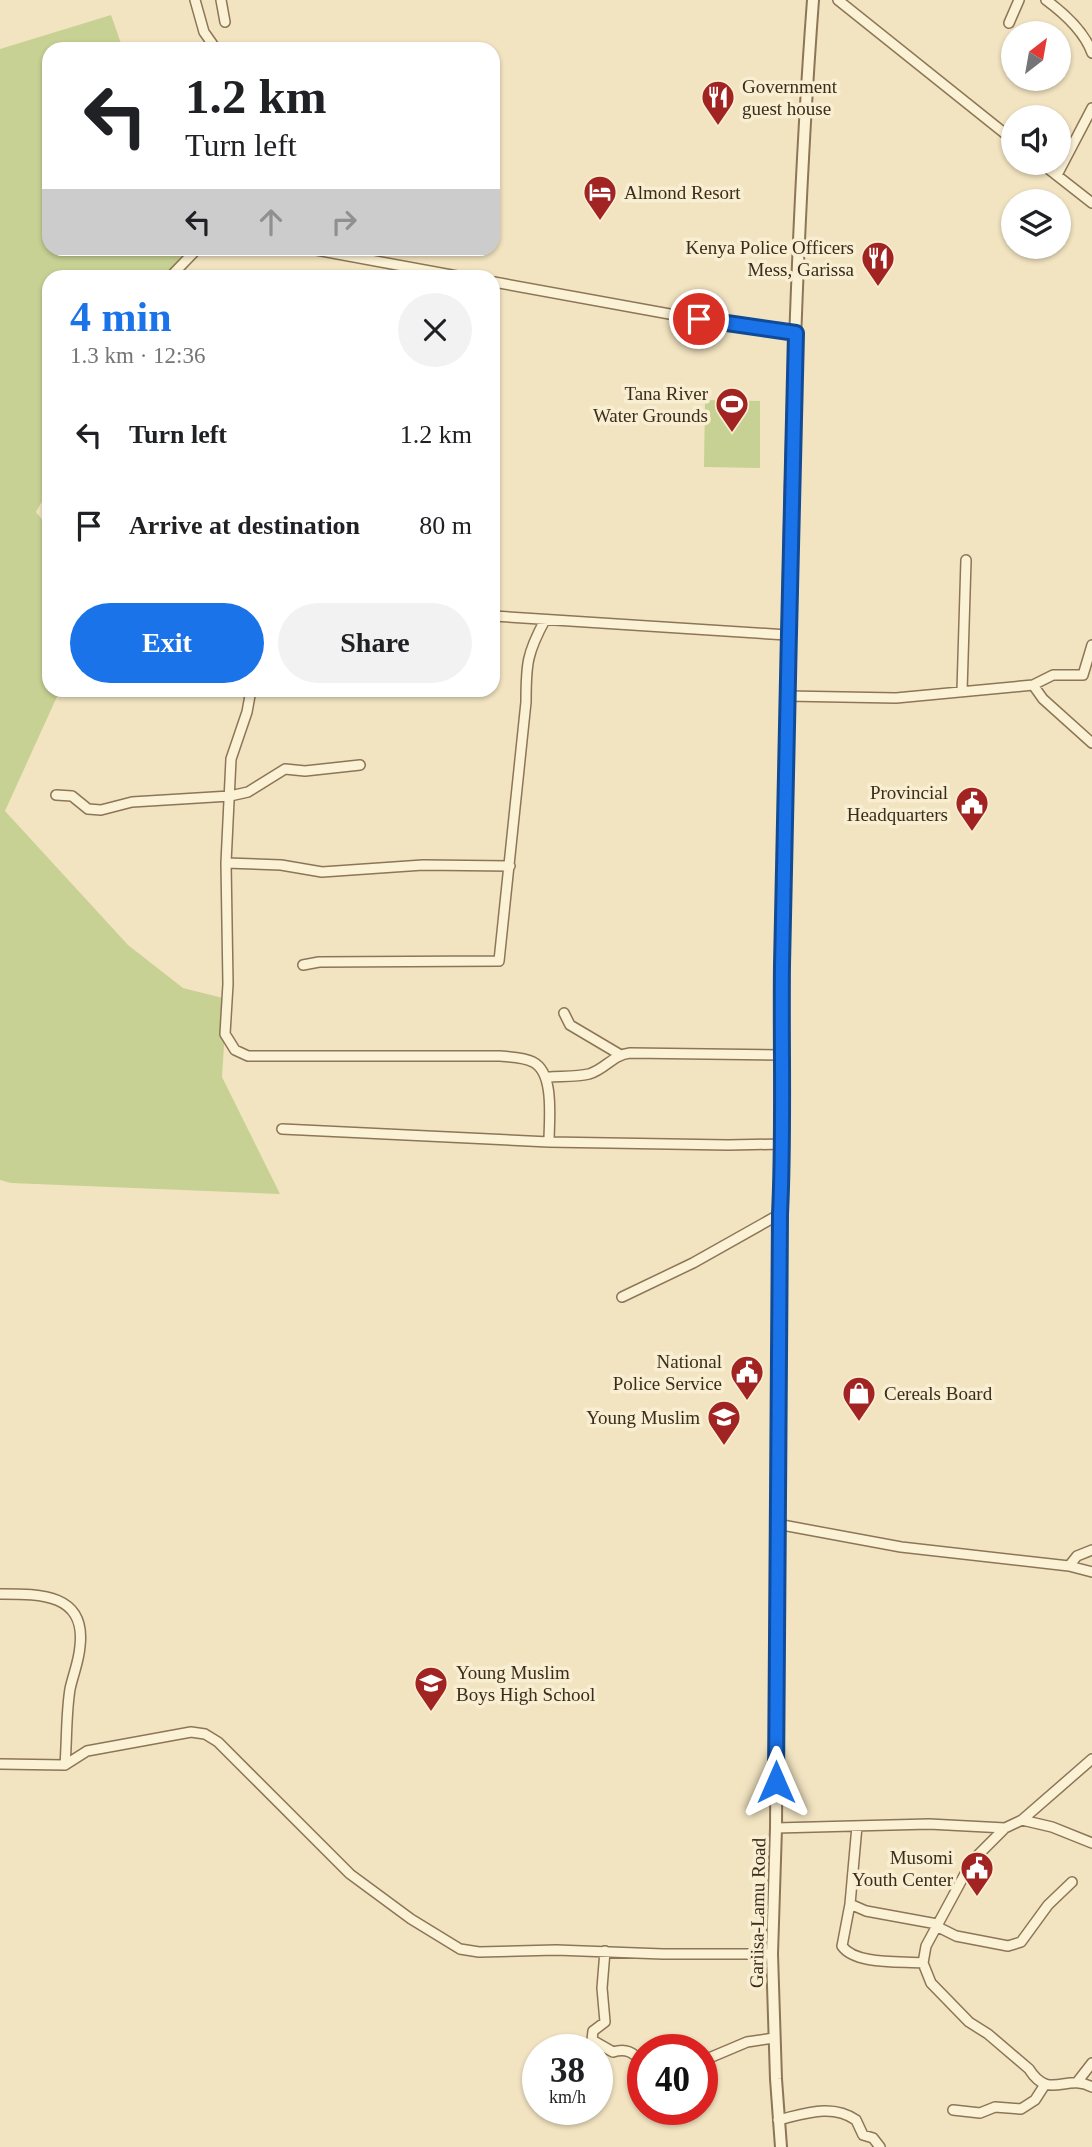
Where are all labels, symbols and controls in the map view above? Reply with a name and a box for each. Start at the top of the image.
north arrow [1001,21,1071,91]
map controls [1001,21,1071,259]
text: 1.2 km [185,69,327,124]
icon: left [70,70,161,161]
place label: Government guest house [742,76,838,119]
restaurant icon: Government guest house [699,78,737,127]
button: sound [1001,105,1071,175]
text: Turn left [185,127,297,163]
hotel icon: Almond Resort [581,173,619,222]
place label: Almond Resort [624,182,741,203]
button: layers [1001,189,1071,259]
icon: left [179,203,217,241]
icon: ahead [252,203,290,241]
icon: right [325,203,363,241]
place label: Kenya Police Officers Mess, Garissa [686,237,855,280]
restaurant icon: Kenya Police Officers Mess, Garissa [859,239,897,288]
pin [669,289,729,349]
button: close [398,293,472,367]
text: 4 min [70,294,172,340]
icon: arrive [680,300,718,338]
text: 1.3 km · 12:36 [70,343,205,368]
place label: Tana River Water Grounds [593,383,709,426]
sports icon: Tana River Water Grounds [713,385,751,434]
icon: left [70,416,108,454]
text: Turn left [129,420,227,449]
text: 1.2 km [400,420,472,449]
icon: arrive [70,507,108,545]
text: Arrive at destination [129,511,360,540]
text: 80 m [419,511,472,540]
button: Exit [70,603,264,683]
button: Share [278,603,472,683]
place label: Provincial Headquarters [847,782,948,825]
public building icon: Provincial Headquarters [953,784,991,833]
place label: National Police Service [613,1351,722,1394]
public building icon: National Police Service [728,1353,766,1402]
shop icon: Cereals Board [840,1374,878,1423]
place label: Cereals Board [884,1383,993,1404]
school or university icon: Young Muslim [705,1398,743,1447]
place label: Young Muslim [586,1407,700,1428]
place label: Young Muslim Boys High School [456,1662,595,1705]
school or university icon: Young Muslim Boys High School [412,1664,450,1713]
position arrow [739,1745,813,1819]
street label: Gariisa-Lamu Road [746,1837,769,1988]
place label: Musomi Youth Center [852,1847,954,1890]
public building icon: Musomi Youth Center [958,1849,996,1898]
speed limit sign: 40 [627,2034,718,2125]
text: 38 [550,2051,585,2090]
text: km/h [549,2087,586,2107]

